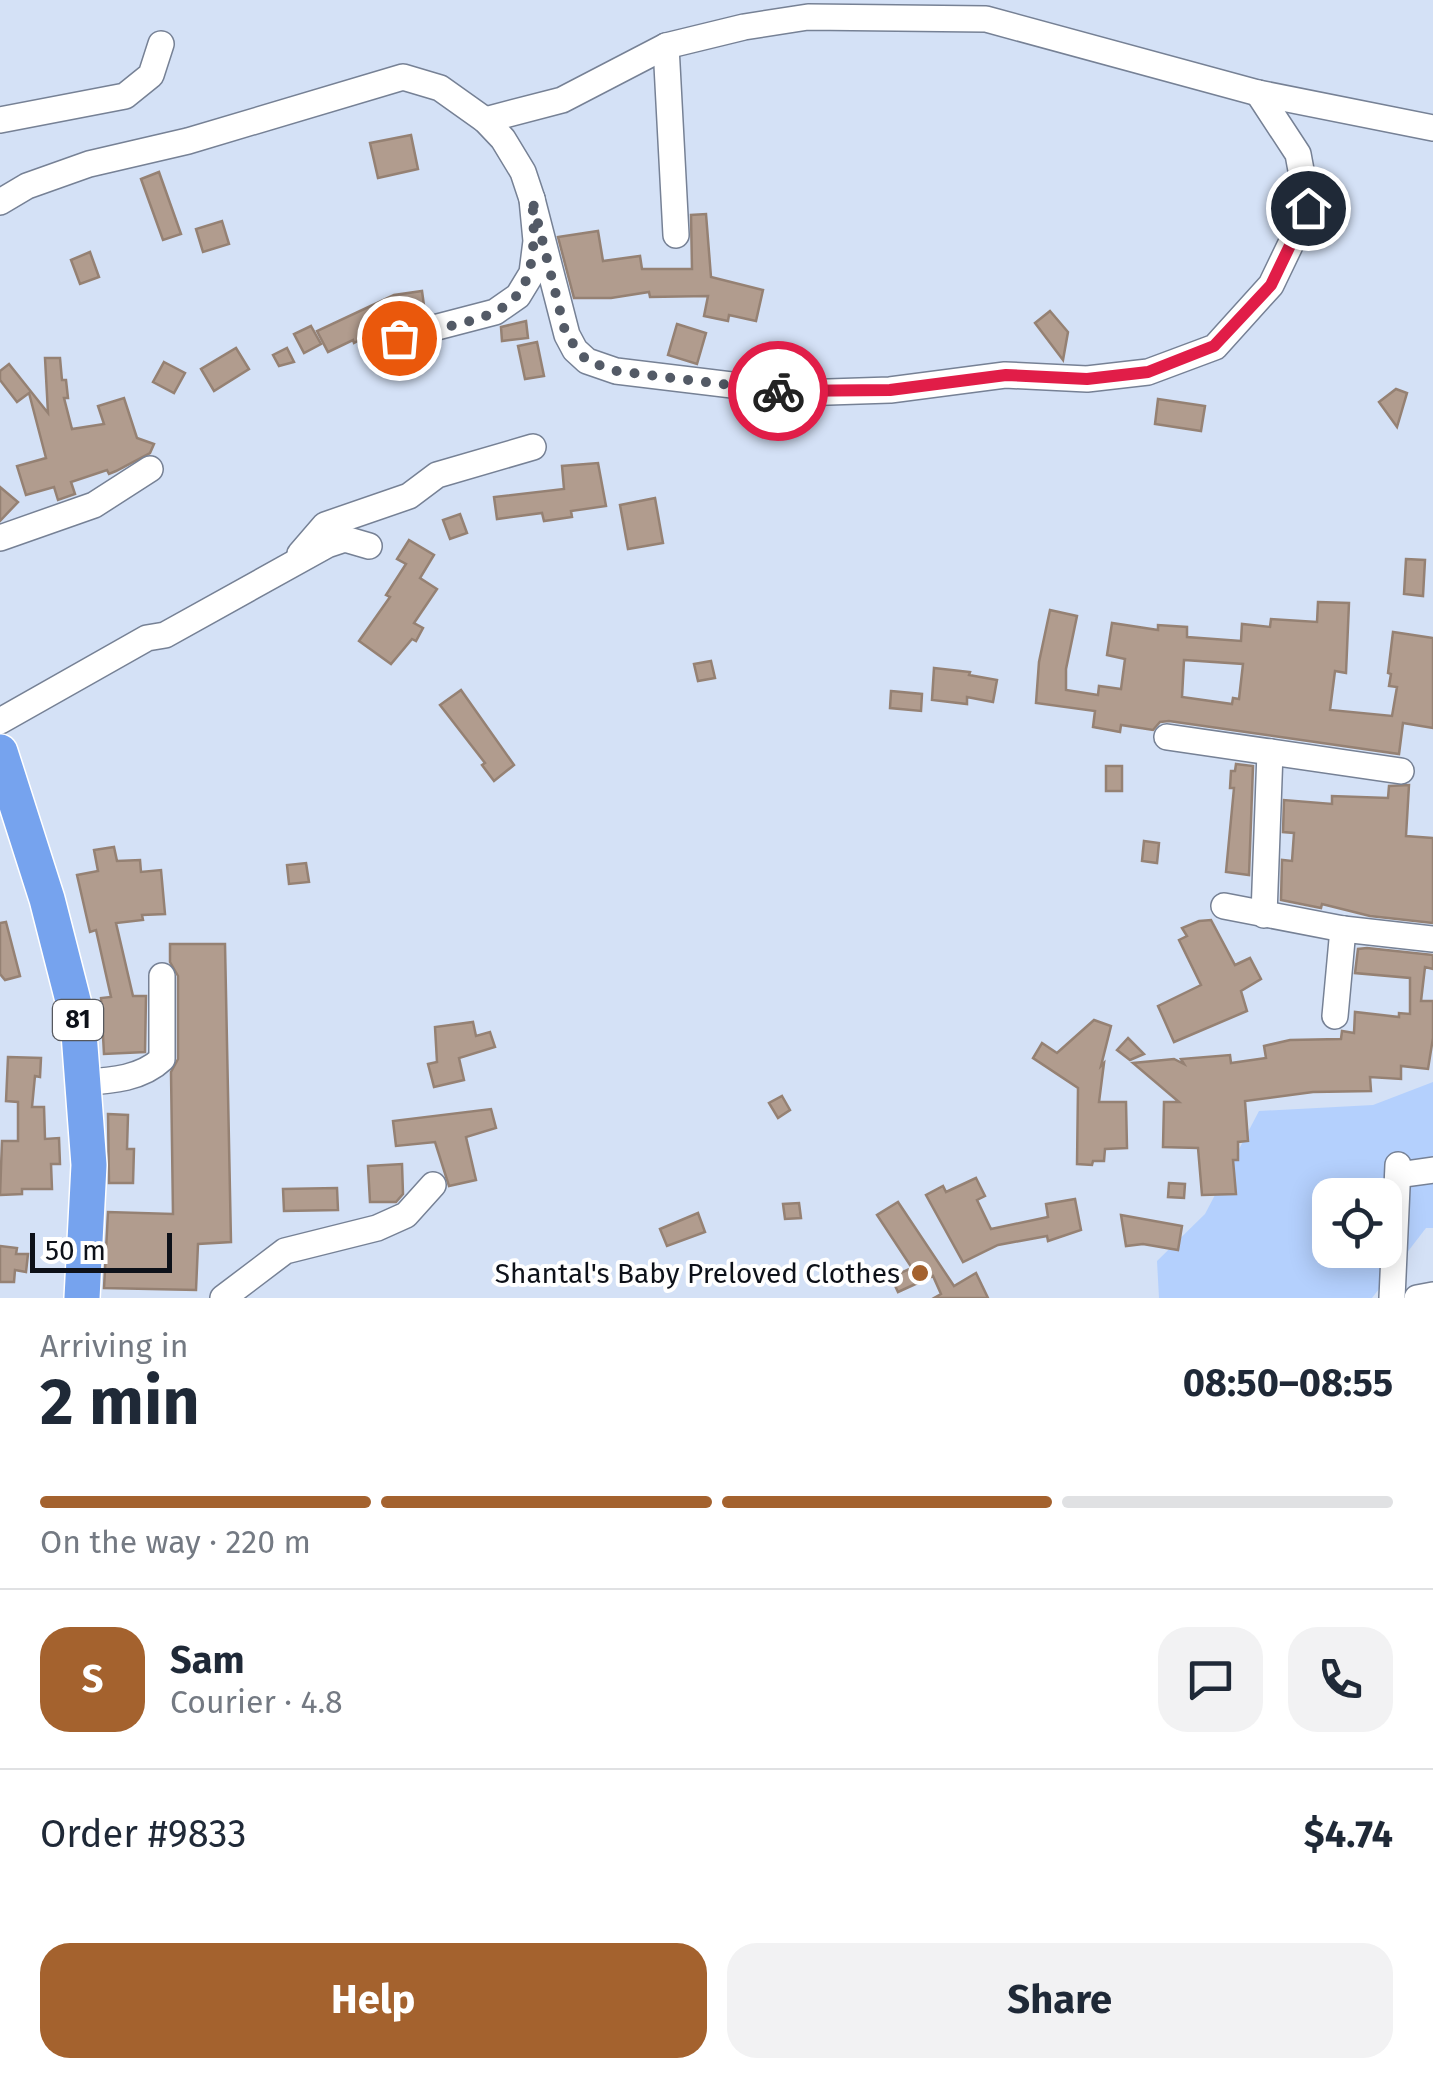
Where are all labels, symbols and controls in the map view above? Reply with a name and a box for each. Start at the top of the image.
pin [1266,166,1351,251]
icon: home [1281,181,1336,236]
pin [357,296,442,381]
icon: bag [372,311,427,366]
courier [728,341,828,441]
icon: bike [751,364,806,419]
road number: 81 [53,1000,103,1040]
map controls [1312,1178,1402,1268]
button: locate [1312,1178,1402,1268]
scale bar [30,1228,172,1272]
text: 50 m [45,1234,106,1267]
place label: Shantal's Baby Preloved Clothes [495,1257,900,1290]
marker: Shantal's Baby Preloved Clothes [909,1262,931,1284]
text: Arriving in [40,1327,188,1365]
text: 08:50–08:55 [1183,1360,1393,1406]
text: 2 min [40,1363,200,1441]
text: On the way · 220 m [40,1523,311,1561]
button: chat [1158,1627,1263,1732]
button: phone [1288,1627,1393,1732]
text: Sam [170,1637,245,1683]
text: S [82,1656,103,1702]
text: Courier · 4.8 [170,1683,343,1721]
text: Order #9833 [40,1811,247,1857]
text: $4.74 [1304,1811,1393,1857]
button: Help [40,1943,707,2058]
button: Share [727,1943,1393,2058]

